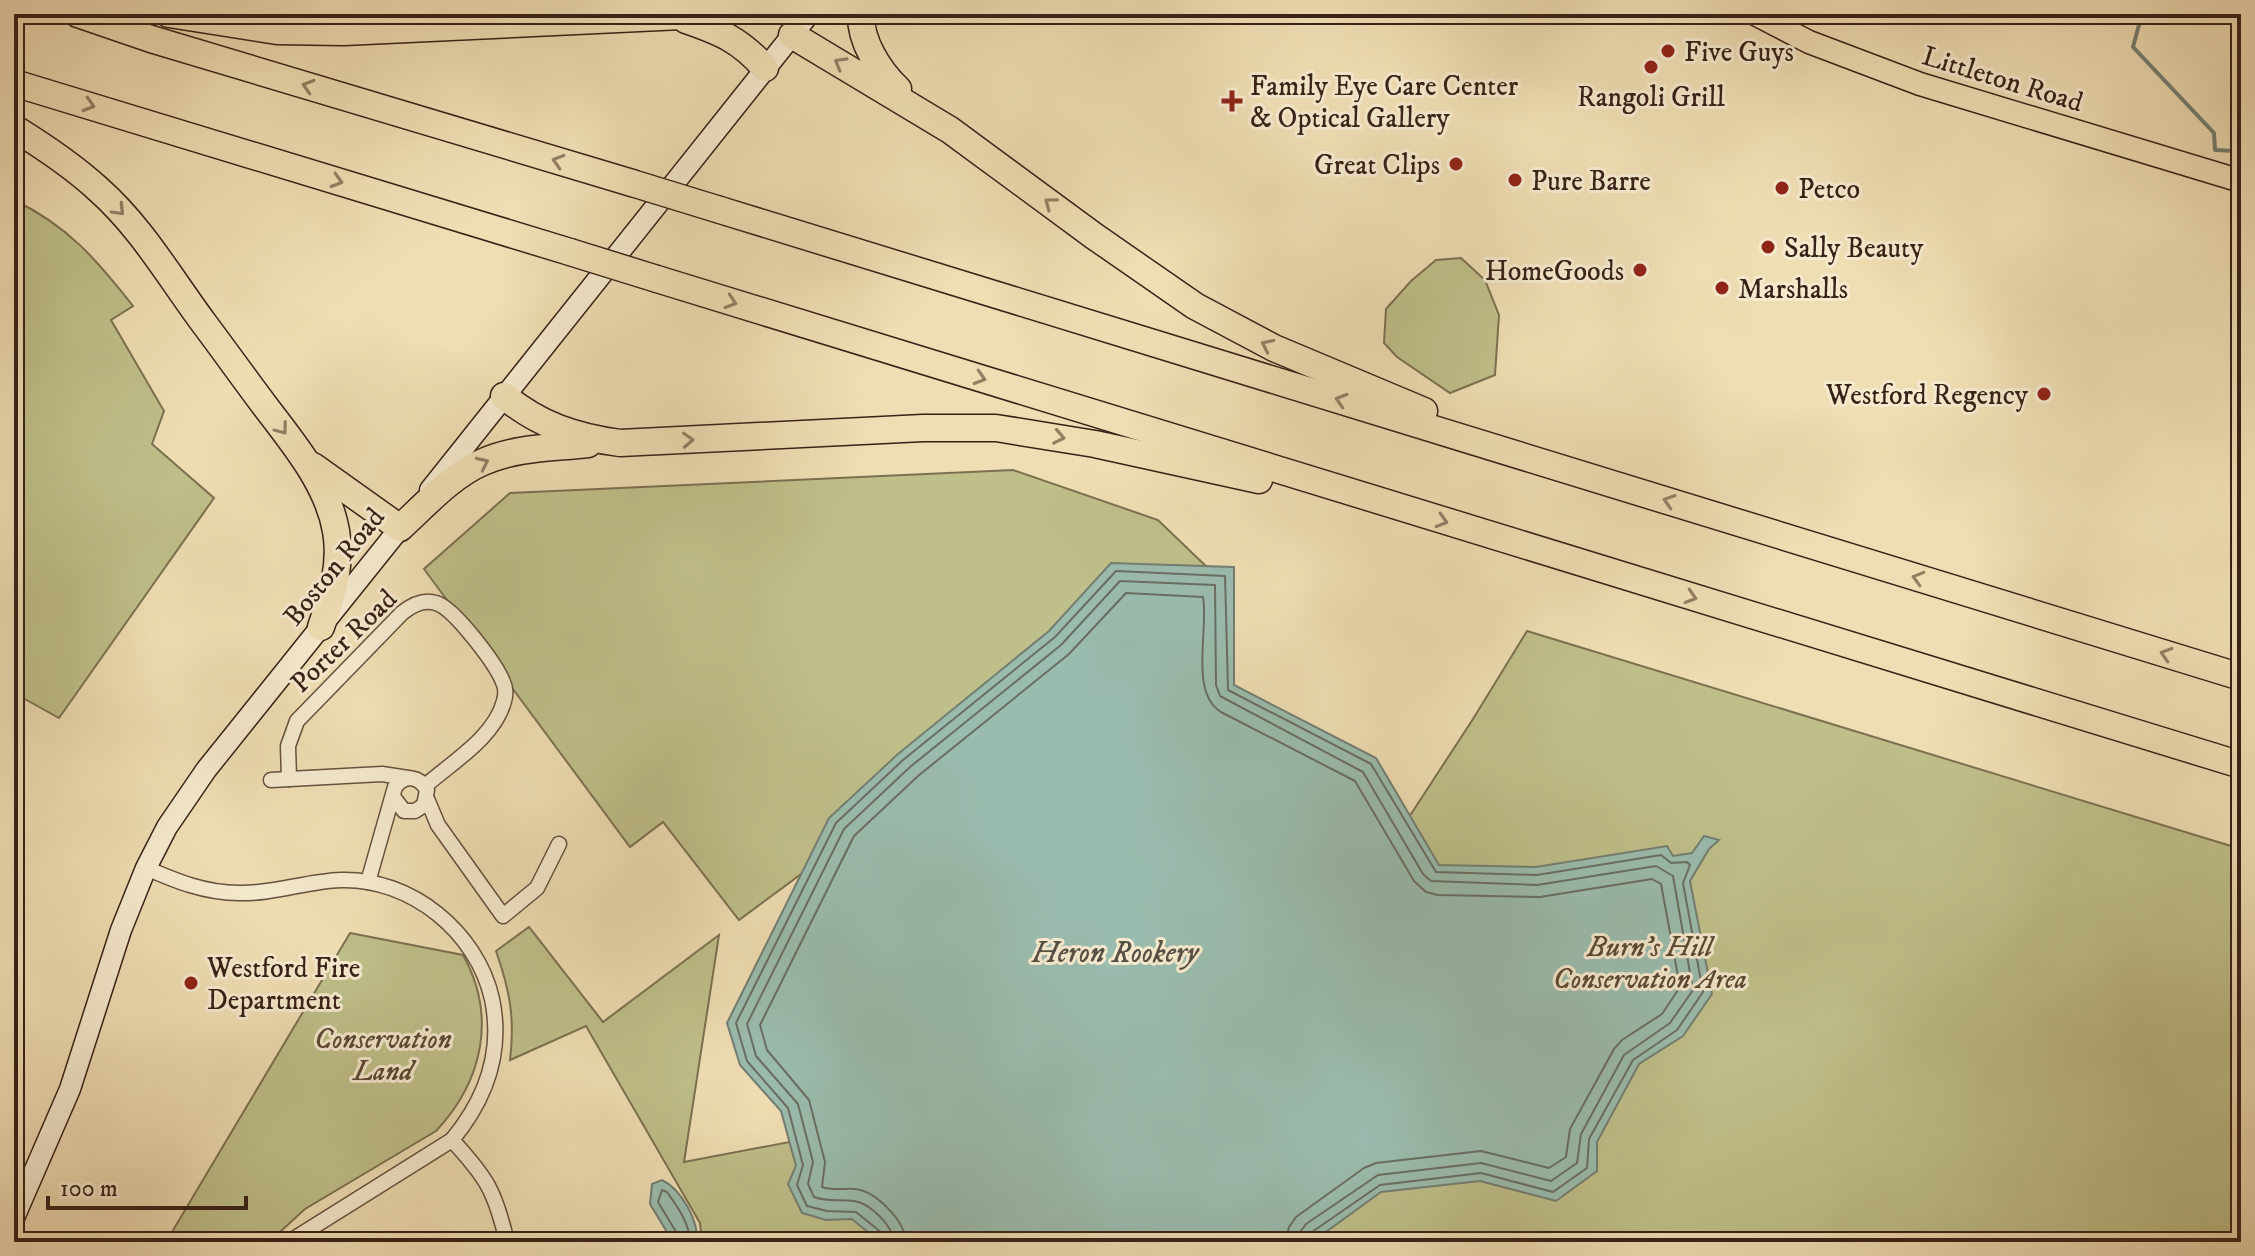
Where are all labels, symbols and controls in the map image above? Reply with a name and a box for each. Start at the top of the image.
place label: Five Guys [1684,35,1794,70]
street label: Littleton Road [1918,38,2087,120]
marker: Five Guys [1659,42,1677,60]
one-way arrow [834,58,848,73]
marker: Rangoli Grill [1642,58,1660,76]
place label: Family Eye Care Center & Optical Gallery [1250,69,1519,136]
one-way arrow [302,79,316,95]
place label: Rangoli Grill [1577,80,1726,115]
marker: Family Eye Care Center & Optical Gallery [1221,90,1243,112]
one-way arrow [81,96,95,112]
place label: Great Clips [1314,148,1440,183]
one-way arrow [551,154,565,170]
marker: Great Clips [1447,155,1465,173]
place label: Pure Barre [1531,164,1651,199]
marker: Pure Barre [1506,171,1524,189]
one-way arrow [330,172,344,188]
place label: Petco [1798,172,1860,207]
marker: Petco [1773,179,1791,197]
one-way arrow [1044,198,1058,213]
one-way arrow [110,201,125,215]
place label: Sally Beauty [1784,231,1924,266]
marker: Sally Beauty [1759,238,1777,256]
place label: HomeGoods [1485,254,1624,289]
marker: HomeGoods [1631,261,1649,279]
place label: Marshalls [1738,272,1848,307]
marker: Marshalls [1713,279,1731,297]
one-way arrow [724,293,738,309]
one-way arrow [1261,339,1275,355]
one-way arrow [972,369,986,385]
place label: Westford Regency [1825,378,2029,413]
marker: Westford Regency [2035,385,2053,403]
one-way arrow [1334,393,1348,409]
one-way arrow [273,420,287,435]
one-way arrow [1052,428,1066,445]
one-way arrow [682,431,695,448]
one-way arrow [475,457,490,473]
one-way arrow [1663,494,1677,510]
street label: Boston Road [276,501,392,633]
one-way arrow [1435,511,1449,527]
one-way arrow [1911,571,1925,587]
street label: Porter Road [283,582,405,700]
one-way arrow [1684,588,1697,604]
one-way arrow [2160,647,2174,663]
park label: Burn’s Hill Conservation Area [1553,930,1747,997]
water label: Heron Rookery [1031,935,1200,972]
place label: Westford Fire Department [206,951,360,1018]
marker: Westford Fire Department [182,974,200,992]
park label: Conservation Land [314,1022,452,1089]
scale bar [48,1160,246,1210]
text: 100 m [60,1174,118,1204]

